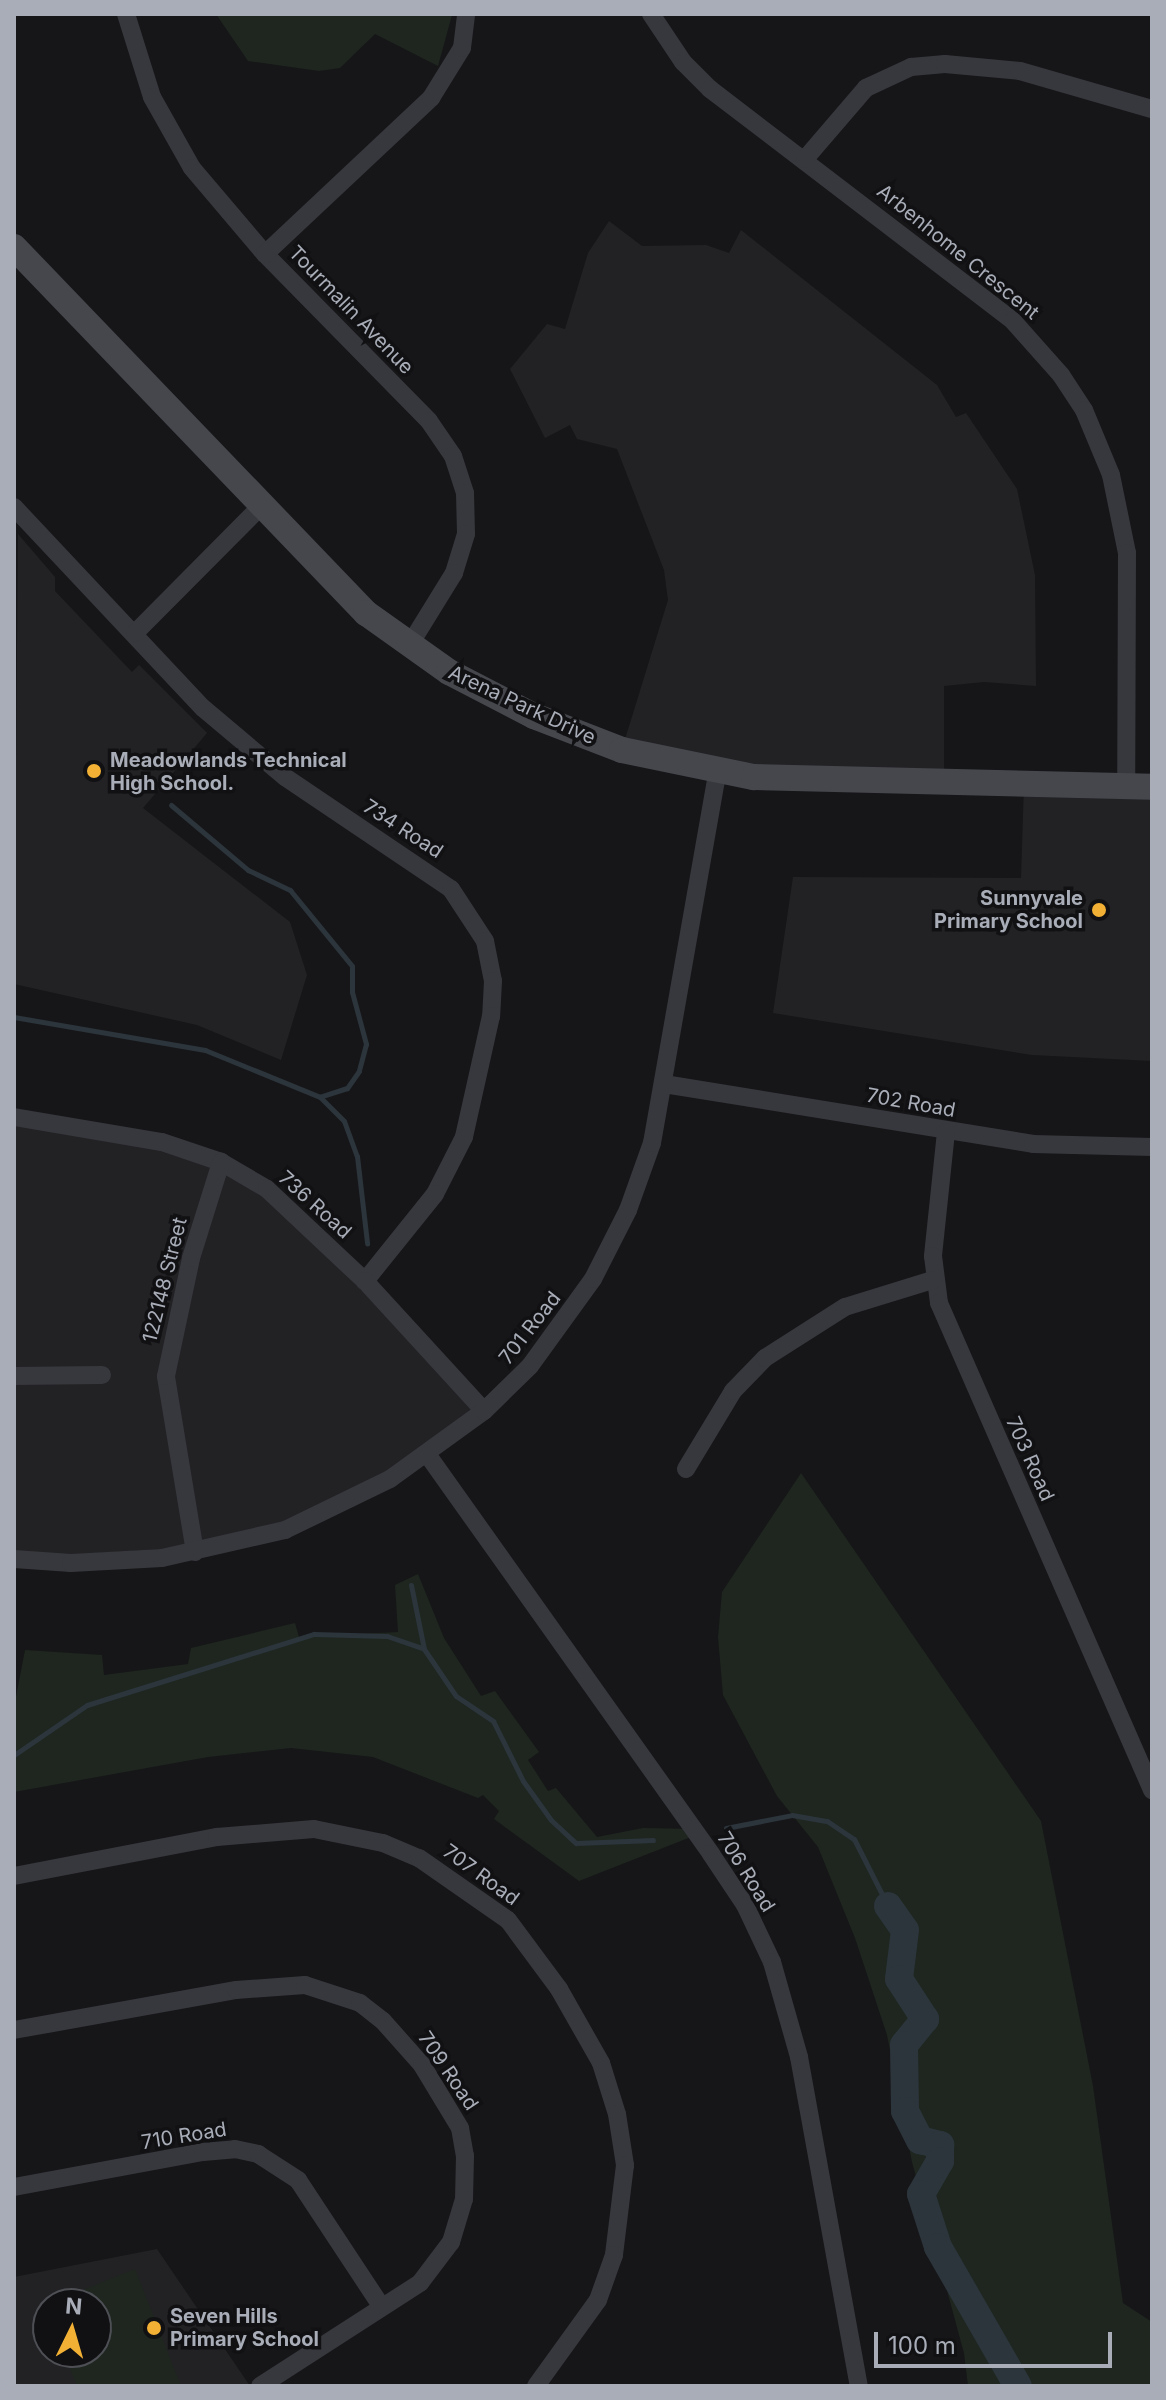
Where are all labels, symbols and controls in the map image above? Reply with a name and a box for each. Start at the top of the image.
street label: Arbenhome Crescent [872,179,1044,325]
street label: Tourmalin Avenue [284,241,418,379]
street label: Arena Park Drive [445,660,599,750]
place label: Meadowlands Technical High School. [110,748,347,795]
marker: Meadowlands Technical High School. [85,762,103,780]
street label: 734 Road [359,794,447,864]
place label: Sunnyvale Primary School [934,886,1083,933]
marker: Sunnyvale Primary School [1090,901,1108,919]
street label: 702 Road [865,1083,957,1123]
street label: 736 Road [274,1166,356,1244]
street label: 122148 Street [138,1215,192,1345]
street label: 701 Road [494,1287,566,1369]
street label: 703 Road [1001,1413,1059,1505]
street label: 706 Road [712,1828,780,1916]
street label: 707 Road [438,1839,524,1911]
street label: 709 Road [413,2027,483,2115]
street label: 710 Road [140,2117,228,2155]
north arrow [32,2288,112,2368]
text: N [64,2292,83,2320]
place label: Seven Hills Primary School [170,2304,319,2351]
scale bar [878,2316,1116,2366]
marker: Seven Hills Primary School [145,2319,163,2337]
text: 100 m [888,2331,956,2360]

